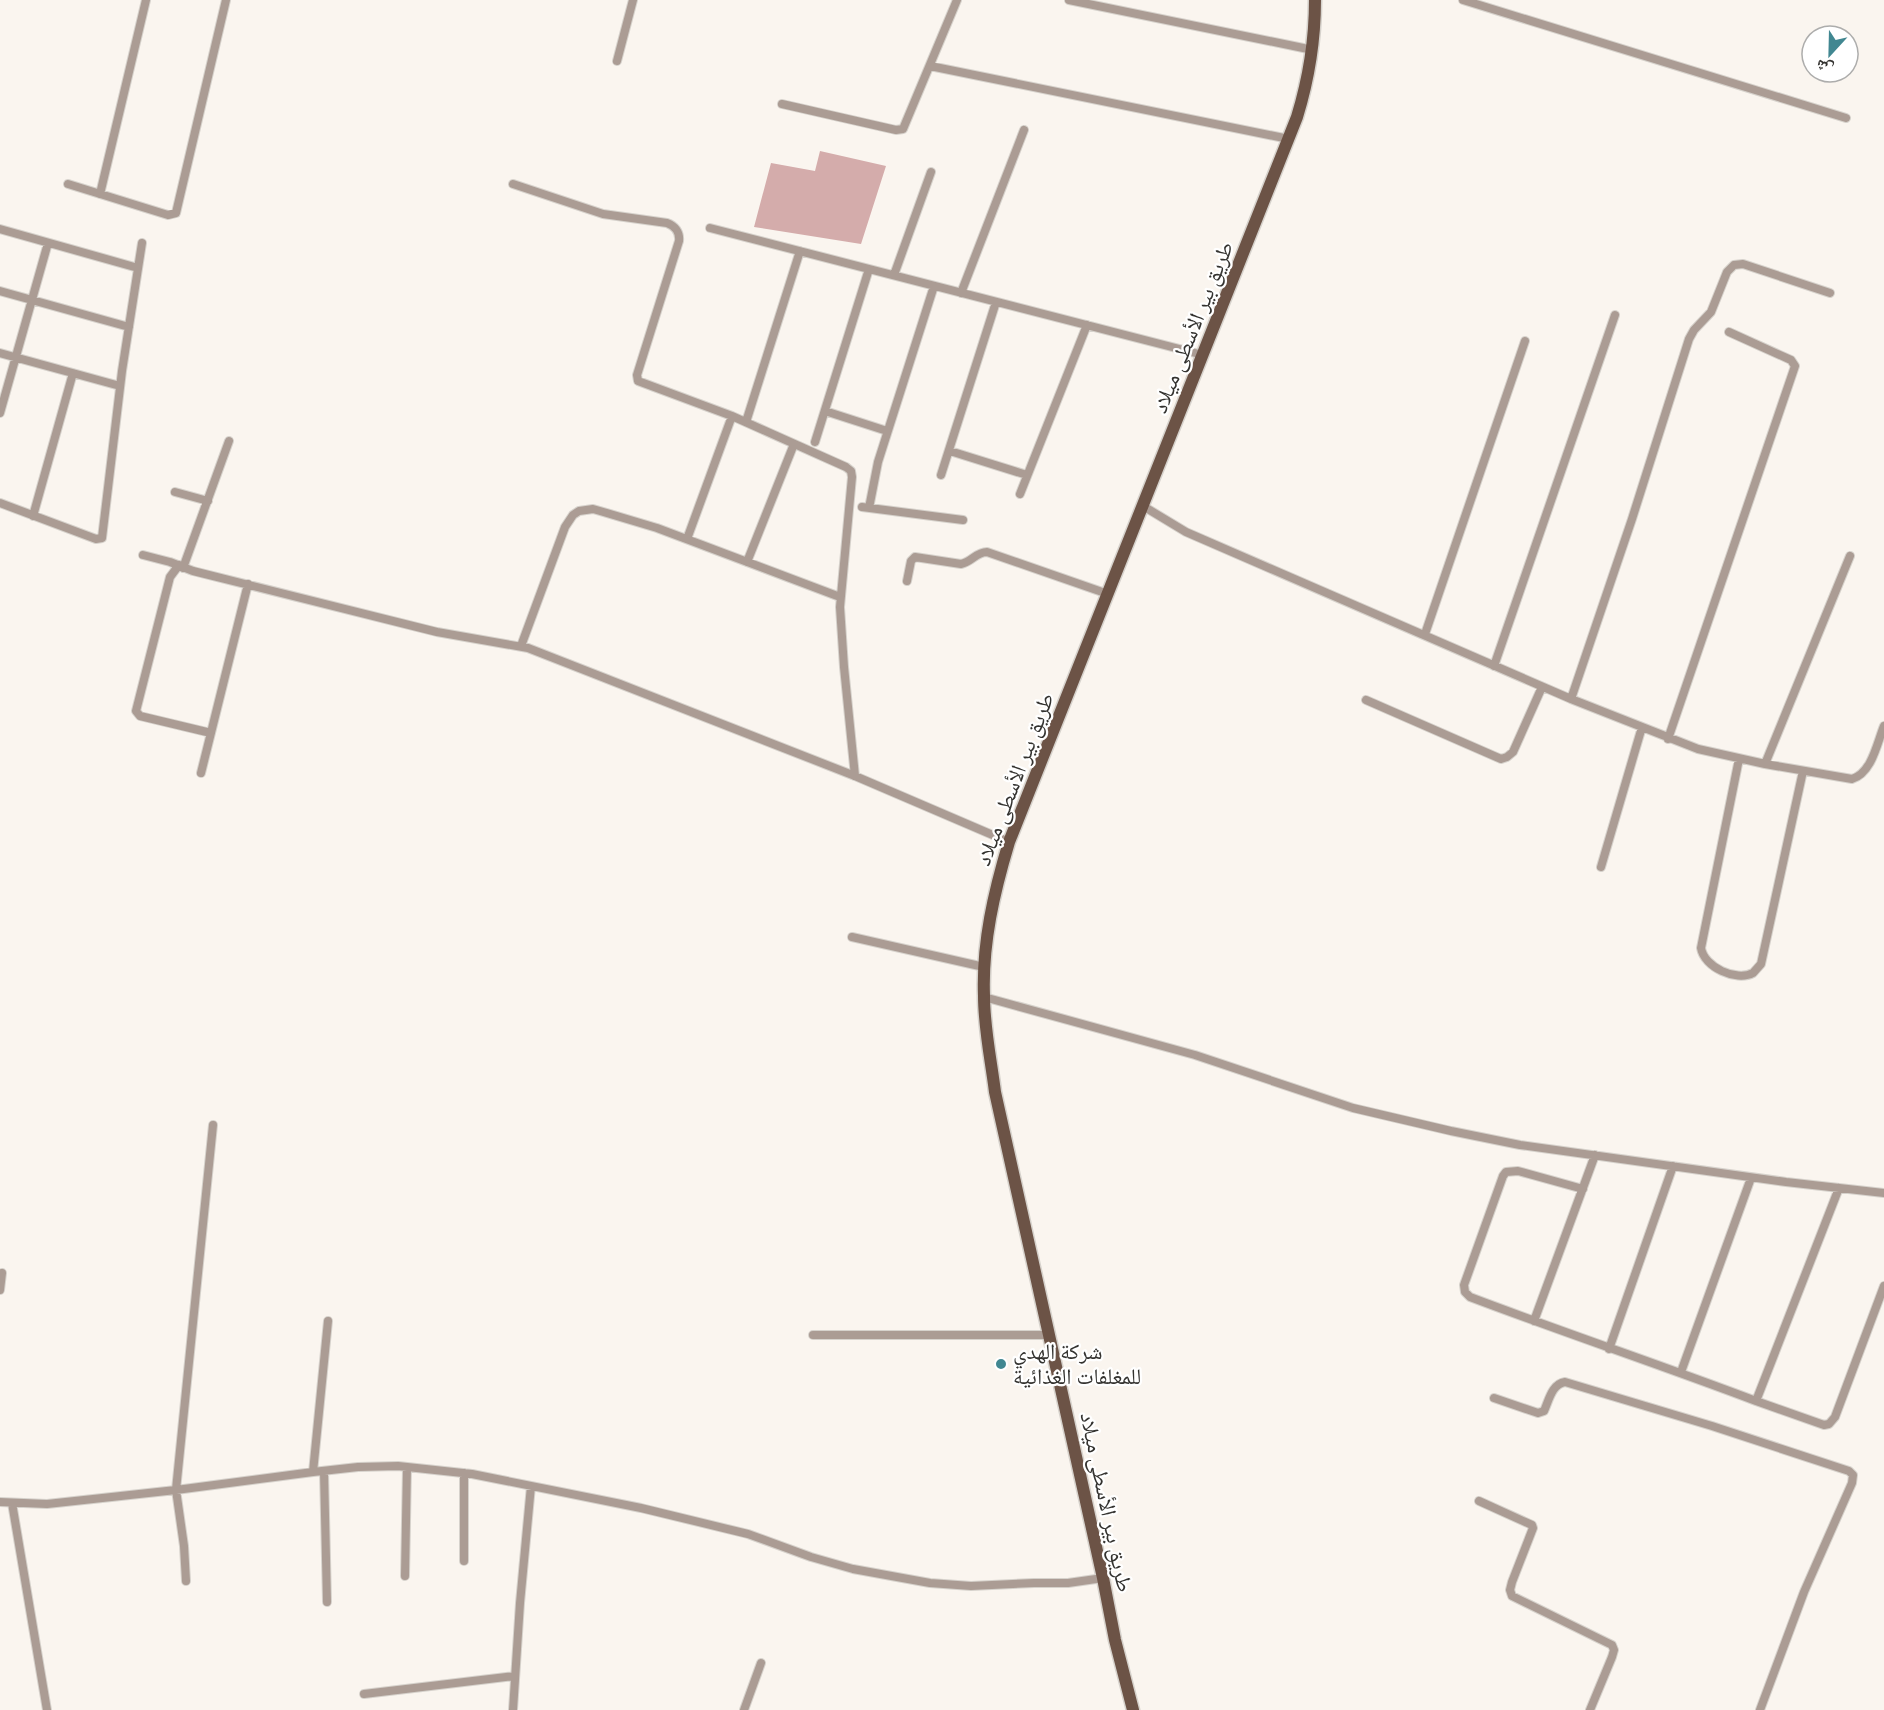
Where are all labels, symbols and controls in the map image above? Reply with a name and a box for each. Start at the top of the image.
north arrow [1800,24,1860,84]
text: ش [1812,54,1837,82]
street label: طريق بير الأسطى ميلاد [1142,236,1242,418]
street label: طريق بير الأسطى ميلاد [965,687,1063,871]
place label: شركة الهدي للمغلفات الغذائية [1013,1334,1141,1393]
marker: شركة الهدي للمغلفات الغذائية [994,1357,1008,1371]
street label: طريق بير الأسطى ميلاد [1071,1409,1143,1595]

